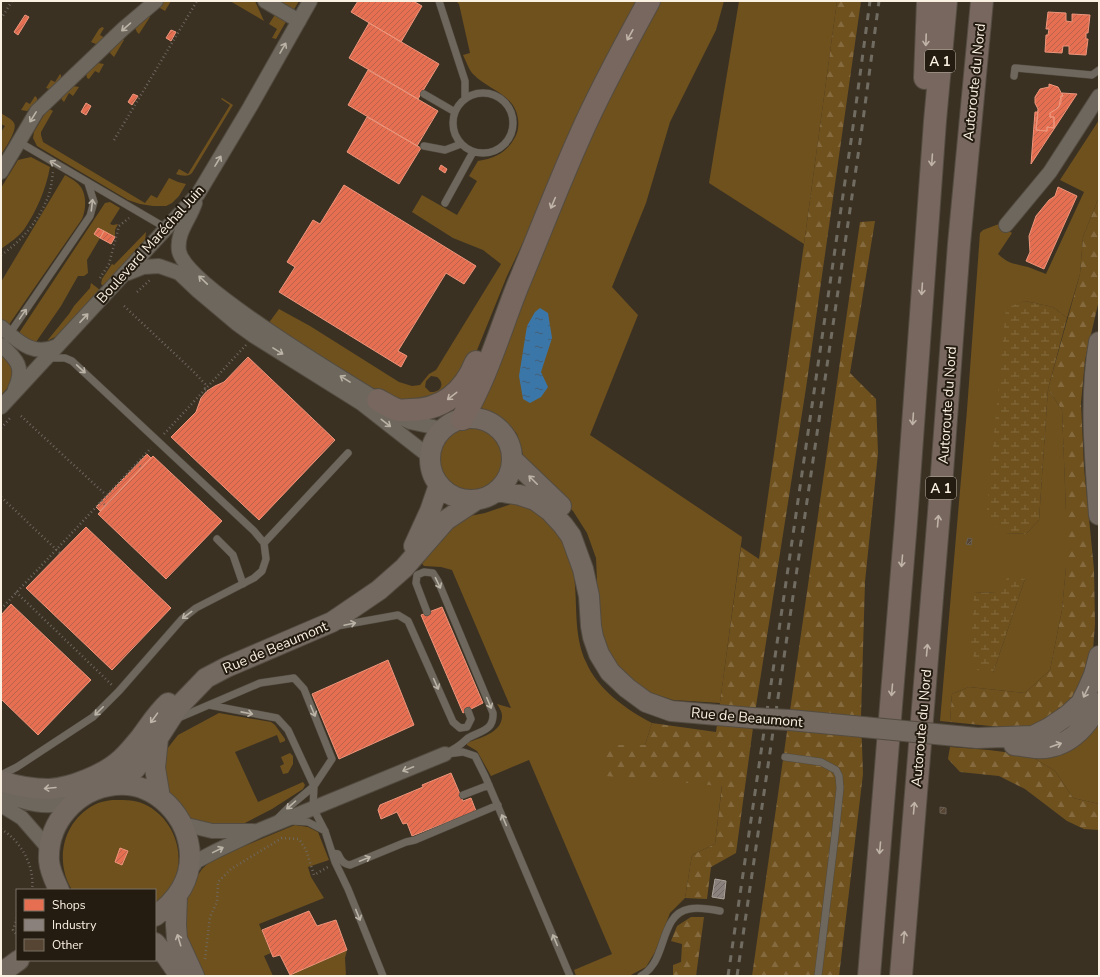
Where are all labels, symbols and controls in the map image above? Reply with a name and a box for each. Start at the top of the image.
one-way arrow [121,22,132,31]
street label: Autoroute du Nord [959,22,990,142]
one-way arrow [626,29,634,41]
one-way arrow [923,33,930,46]
one-way arrow [280,42,288,54]
road number: A 1 [925,50,955,72]
one-way arrow [29,111,37,122]
one-way arrow [928,153,935,166]
one-way arrow [214,155,222,167]
one-way arrow [49,159,61,167]
street label: Boulevard Maréchal Juin [92,181,209,307]
one-way arrow [548,196,556,208]
one-way arrow [89,198,96,211]
one-way arrow [198,275,208,285]
one-way arrow [919,282,926,295]
one-way arrow [19,308,27,319]
one-way arrow [79,313,88,323]
street label: Autoroute du Nord [934,346,961,465]
one-way arrow [272,348,284,356]
one-way arrow [76,364,86,374]
one-way arrow [339,375,351,383]
one-way arrow [447,392,458,400]
one-way arrow [910,412,917,425]
one-way arrow [381,418,392,427]
one-way arrow [528,475,538,485]
road number: A 1 [926,477,956,499]
one-way arrow [935,515,942,528]
one-way arrow [899,554,906,567]
one-way arrow [435,577,442,589]
one-way arrow [182,611,193,619]
street label: Rue de Beaumont [220,617,331,678]
one-way arrow [343,619,356,627]
one-way arrow [924,644,931,657]
street label: Autoroute du Nord [907,668,936,788]
one-way arrow [433,678,440,690]
one-way arrow [889,683,896,696]
one-way arrow [1082,686,1089,698]
one-way arrow [485,696,493,708]
street label: Rue de Beaumont [690,703,804,732]
one-way arrow [309,705,317,717]
one-way arrow [95,706,104,716]
one-way arrow [241,709,254,717]
one-way arrow [150,713,158,724]
one-way arrow [1050,740,1062,748]
one-way arrow [403,766,415,774]
one-way arrow [44,784,57,791]
one-way arrow [286,801,297,810]
one-way arrow [911,802,918,815]
one-way arrow [500,815,507,827]
one-way arrow [876,841,883,854]
one-way arrow [212,846,224,853]
one-way arrow [358,854,370,862]
legend [16,889,156,961]
text: Shops [52,897,86,913]
one-way arrow [355,908,363,920]
text: Industry [52,917,97,933]
one-way arrow [900,931,908,944]
one-way arrow [175,934,182,947]
one-way arrow [551,934,558,946]
text: Other [52,937,84,953]

